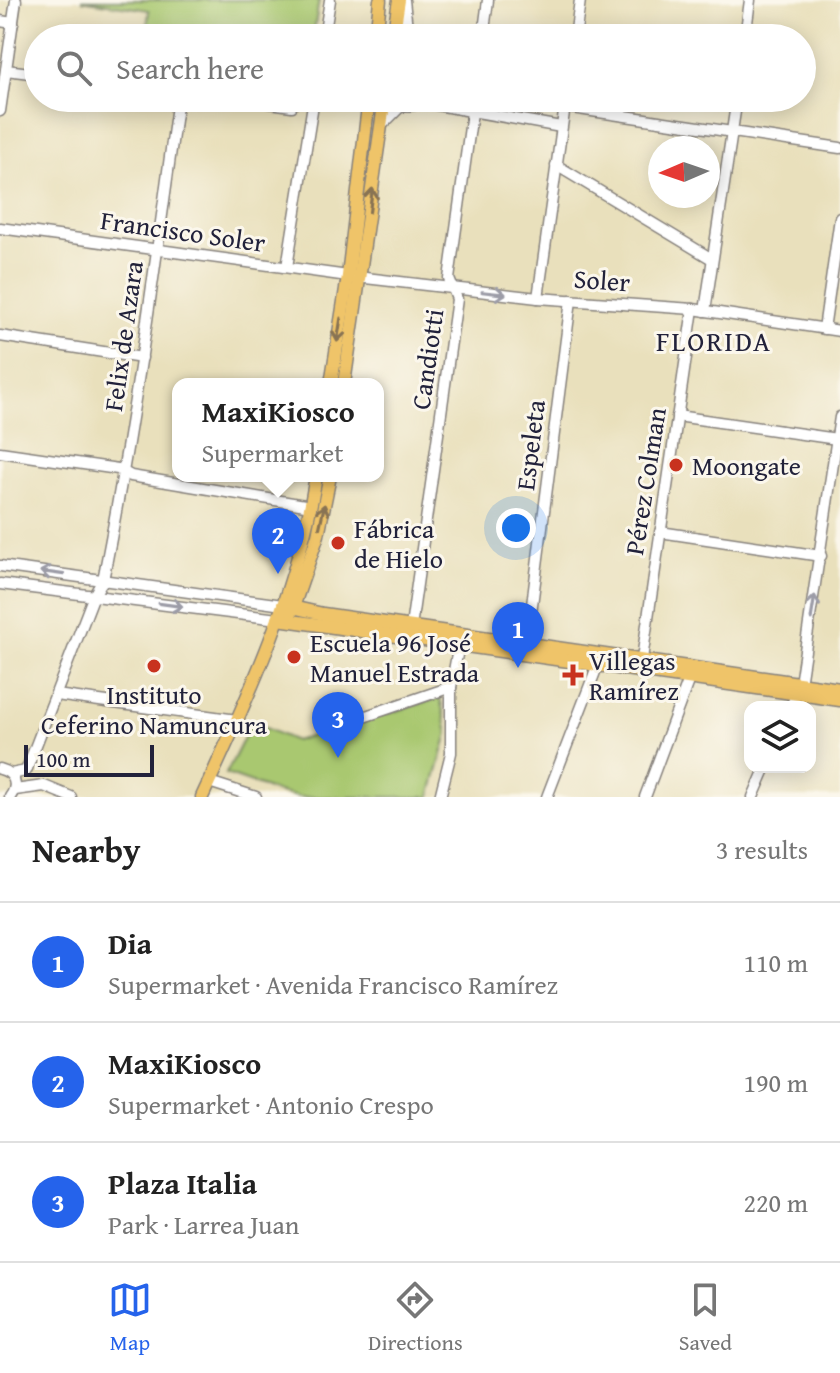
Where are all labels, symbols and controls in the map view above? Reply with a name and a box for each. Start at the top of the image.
search box [24,24,816,112]
icon: search [52,46,96,90]
text: Search here [116,46,264,90]
north arrow [648,136,720,208]
one-way arrow [364,187,379,213]
street label: Francisco Soler [98,200,268,262]
street label: Felix de Azara [93,258,153,414]
street label: Soler [573,259,632,301]
one-way arrow [480,285,507,300]
street label: Candiotti [401,306,453,412]
one-way arrow [331,317,346,342]
district label: FLORIDA [656,320,772,361]
popup [172,378,384,482]
text: MaxiKiosco [201,389,355,433]
street label: Espeleta [505,397,555,492]
street label: Pérez Colman [614,404,676,557]
text: Supermarket [201,433,343,472]
place label: Moongate [692,446,801,485]
marker: Moongate [667,456,685,474]
one-way arrow [316,503,331,529]
pin: 2 [252,508,304,574]
your location [496,508,536,548]
place label: Fábrica de Hielo [354,509,443,578]
marker: Fábrica de Hielo [329,534,347,552]
one-way arrow [40,565,65,580]
one-way arrow [806,595,821,620]
one-way arrow [158,598,184,613]
pin: 1 [492,602,544,668]
place label: Escuela 96 José Manuel Estrada [310,623,480,692]
place label: Villegas Ramírez [589,641,679,710]
marker: Escuela 96 José Manuel Estrada [285,648,303,666]
marker: Instituto Ceferino Namuncura [145,657,163,675]
marker: Villegas Ramírez [564,666,582,684]
place label: Instituto Ceferino Namuncura [41,675,268,744]
pin: 3 [312,692,364,758]
map controls [744,701,816,773]
button: layers [744,701,816,773]
scale bar [24,741,154,777]
text: 100 m [36,743,91,775]
text: Nearby [32,825,141,874]
text: 3 results [716,830,808,869]
text: Dia [108,921,152,965]
text: 1 [51,943,65,982]
text: 110 m [743,943,808,982]
text: Supermarket · Avenida Francisco Ramírez [108,965,558,1004]
text: MaxiKiosco [108,1041,261,1085]
text: 2 [51,1063,65,1102]
text: 190 m [743,1063,808,1102]
text: Supermarket · Antonio Crespo [108,1085,434,1124]
text: Plaza Italia [108,1161,257,1205]
text: 3 [51,1183,65,1222]
text: 220 m [743,1183,808,1222]
text: Park · Larrea Juan [108,1205,299,1244]
tab: Map [108,1278,152,1358]
tab: Directions [368,1278,463,1358]
tab: Saved [679,1278,732,1358]

